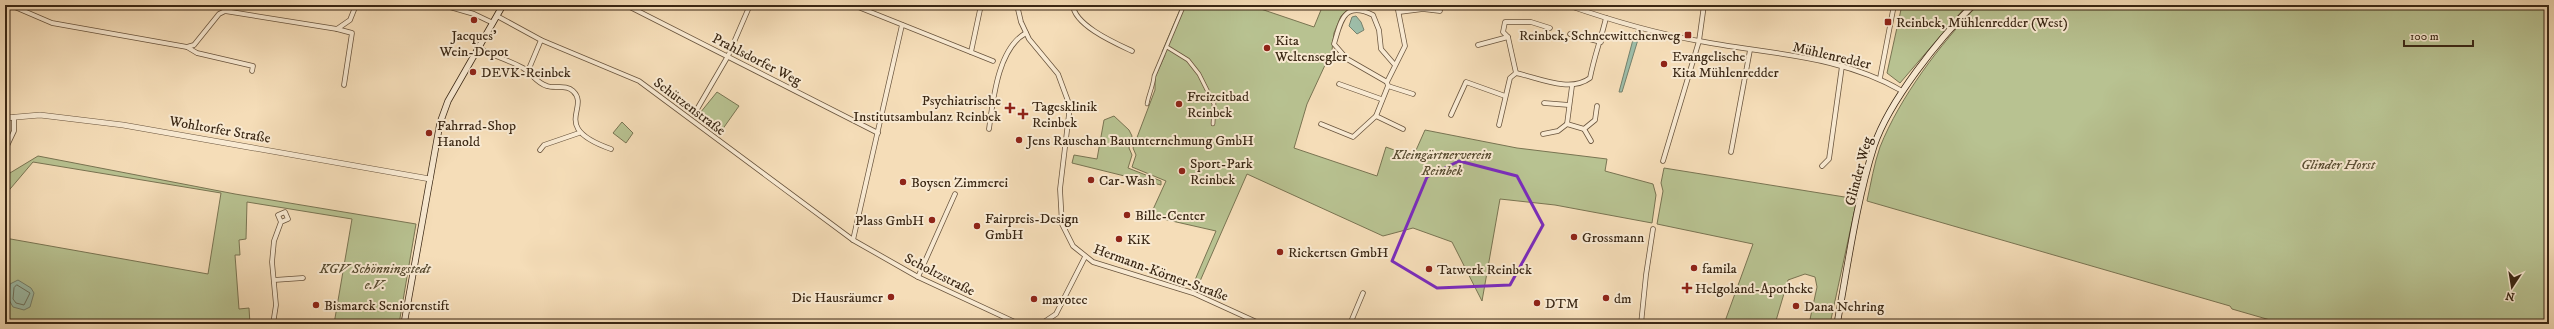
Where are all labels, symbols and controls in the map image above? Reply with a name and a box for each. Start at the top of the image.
place label: Reinbek, Mühlenredder (West) [1896,14,2068,32]
marker: Jacques' Wein-Depot [469,15,479,25]
marker: Reinbek, Mühlenredder (West) [1883,17,1893,27]
scale bar [2404,22,2473,48]
place label: Jacques' Wein-Depot [438,27,509,61]
place label: Reinbek, Schneewittchenweg [1519,27,1680,45]
text: 100 m [2410,29,2439,44]
street label: Prahlsdorfer Weg [709,30,804,90]
marker: Reinbek, Schneewittchenweg [1683,30,1693,40]
place label: Kita Weltensegler [1274,32,1348,66]
street label: Mühlenredder [1791,38,1874,74]
marker: Kita Weltensegler [1262,43,1272,53]
place label: Evangelische Kita Mühlenredder [1672,48,1780,82]
marker: Evangelische Kita Mühlenredder [1659,59,1669,69]
place label: DEVK-Reinbek [481,64,571,82]
marker: DEVK-Reinbek [468,67,478,77]
street label: Schützenstraße [650,74,729,140]
place label: Freizeitbad Reinbek [1187,88,1249,122]
place label: Psychiatrische Institutsambulanz Reinbek [853,92,1001,126]
place label: Tagesklinik Reinbek [1032,98,1097,132]
marker: Freizeitbad Reinbek [1174,99,1184,109]
marker: Psychiatrische Institutsambulanz Reinbek [1004,102,1016,114]
marker: Tagesklinik Reinbek [1017,108,1029,120]
street label: Wohltorfer Straße [167,112,272,148]
place label: Fahrrad-Shop Hanold [437,117,516,151]
marker: Fahrrad-Shop Hanold [424,128,434,138]
place label: Jens Rauschan Bauunternehmung GmbH [1025,132,1254,150]
marker: Jens Rauschan Bauunternehmung GmbH [1014,135,1024,145]
street label: Glinder Weg [1841,135,1877,208]
park label: Kleingärtnerverein Reinbek [1391,146,1492,180]
place label: Sport-Park Reinbek [1190,155,1253,189]
park label: Glinder Horst [2301,156,2377,174]
marker: Sport-Park Reinbek [1177,166,1187,176]
place label: Car-Wash [1099,172,1156,190]
place label: Boysen Zimmerei [911,174,1009,192]
marker: Car-Wash [1086,175,1096,185]
marker: Boysen Zimmerei [898,177,908,187]
place label: Bille-Center [1135,207,1206,225]
place label: Fairpreis-Design GmbH [985,210,1079,244]
marker: Bille-Center [1122,210,1132,220]
place label: Plass GmbH [855,212,924,230]
marker: Plass GmbH [927,215,937,225]
marker: Fairpreis-Design GmbH [972,221,982,231]
place label: Grossmann [1582,229,1645,247]
place label: KiK [1127,231,1150,249]
marker: Grossmann [1569,232,1579,242]
marker: KiK [1114,234,1124,244]
street label: Hermann-Körner-Straße [1091,240,1231,306]
place label: Rickertsen GmbH [1288,244,1389,262]
marker: Rickertsen GmbH [1275,247,1285,257]
street label: Scholtzstraße [901,249,978,300]
park label: KGV Schönningstedt e.V. [318,260,432,294]
place label: famila [1702,260,1737,278]
place label: Tatwerk Reinbek [1437,261,1532,279]
marker: famila [1689,263,1699,273]
marker: Tatwerk Reinbek [1424,264,1434,274]
north arrow [2492,267,2532,307]
place label: Helgoland-Apotheke [1695,280,1813,298]
marker: Helgoland-Apotheke [1682,283,1692,293]
text: N [2504,288,2516,304]
place label: Die Hausräumer [792,289,884,307]
place label: dm [1614,290,1632,308]
place label: mavotec [1042,291,1088,309]
marker: Die Hausräumer [886,292,896,302]
marker: dm [1601,293,1611,303]
marker: mavotec [1029,294,1039,304]
place label: DTM [1545,295,1579,313]
place label: Bismarck Seniorenstift [324,297,450,315]
marker: DTM [1532,298,1542,308]
place label: Dana Nehring [1804,298,1884,316]
marker: Bismarck Seniorenstift [311,300,321,310]
marker: Dana Nehring [1791,301,1801,311]

